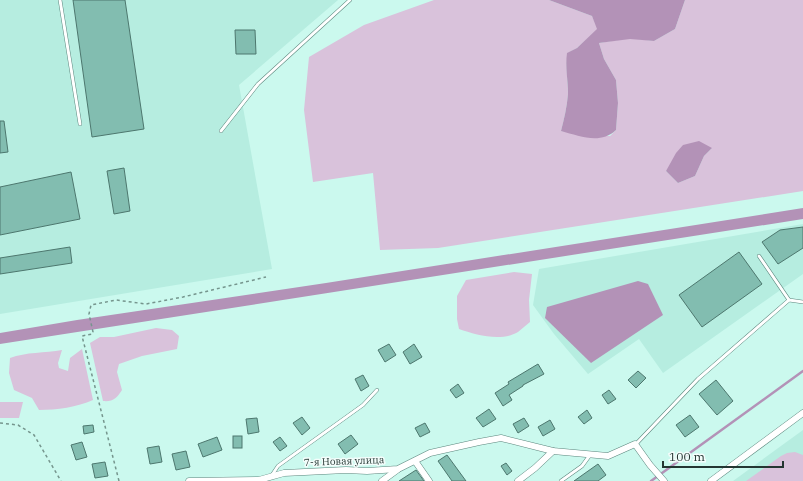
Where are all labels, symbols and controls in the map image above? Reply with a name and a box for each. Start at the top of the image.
scale bar [663,443,783,469]
text: 100 m [669,449,705,464]
street label: 7-я Новая улица [304,453,385,469]

